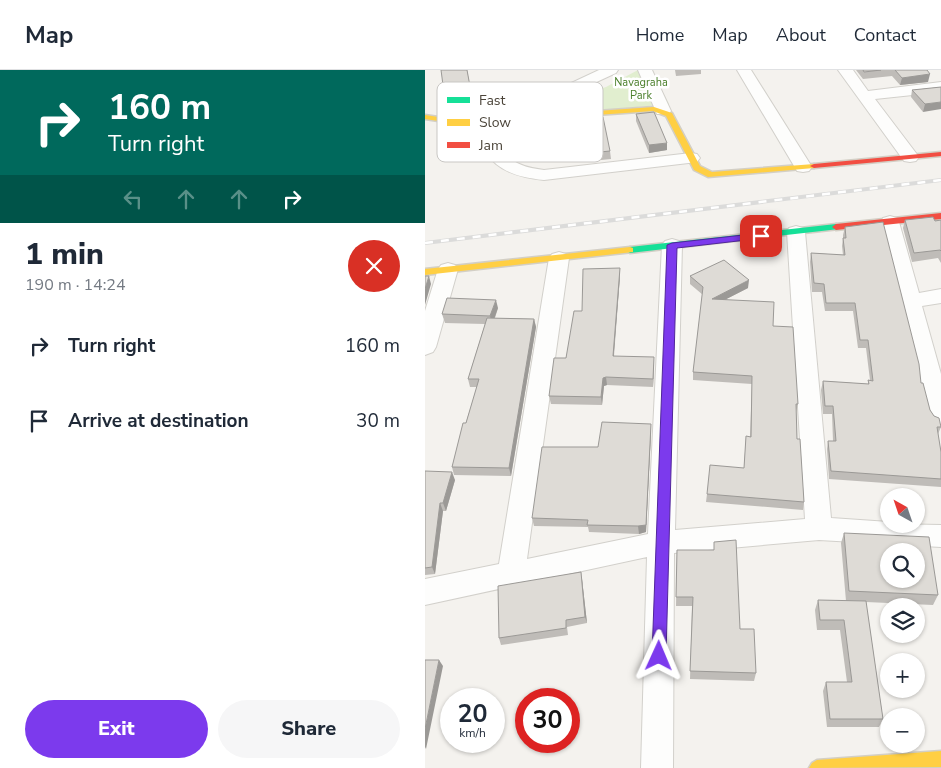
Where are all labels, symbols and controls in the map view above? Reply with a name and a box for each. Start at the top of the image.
text: Map [25,19,73,51]
text: Home [636,23,684,47]
text: Map [712,23,748,47]
text: About [776,23,826,47]
text: Contact [854,23,916,47]
park label: Navagraha Park [614,75,668,103]
legend [437,82,603,162]
text: 160 m [108,84,211,131]
icon: right [25,90,90,155]
text: Fast [479,91,505,110]
text: Slow [479,113,511,132]
text: Turn right [108,129,204,159]
text: Jam [478,136,503,155]
icon: left [119,185,147,213]
icon: ahead [172,185,200,213]
icon: ahead [225,185,253,213]
icon: right [278,185,306,213]
pin [740,215,782,257]
icon: arrive [747,222,775,250]
text: 1 min [25,234,104,275]
button: close [348,240,400,292]
text: 190 m · 14:24 [25,274,126,296]
icon: right [25,332,53,360]
text: Turn right [68,333,155,359]
text: 160 m [345,333,400,359]
icon: arrive [25,407,53,435]
text: Arrive at destination [68,408,249,434]
text: 30 m [356,408,400,434]
north arrow [880,488,925,532]
map controls [880,488,925,753]
button: search [880,543,925,588]
button: layers [880,598,925,643]
position arrow [632,629,684,681]
button: + [880,653,925,698]
speed limit sign: 30 [515,688,580,753]
text: 20 [457,697,488,731]
button: Exit [25,700,208,758]
button: Share [218,700,400,758]
button: − [880,708,925,753]
text: km/h [459,725,486,741]

